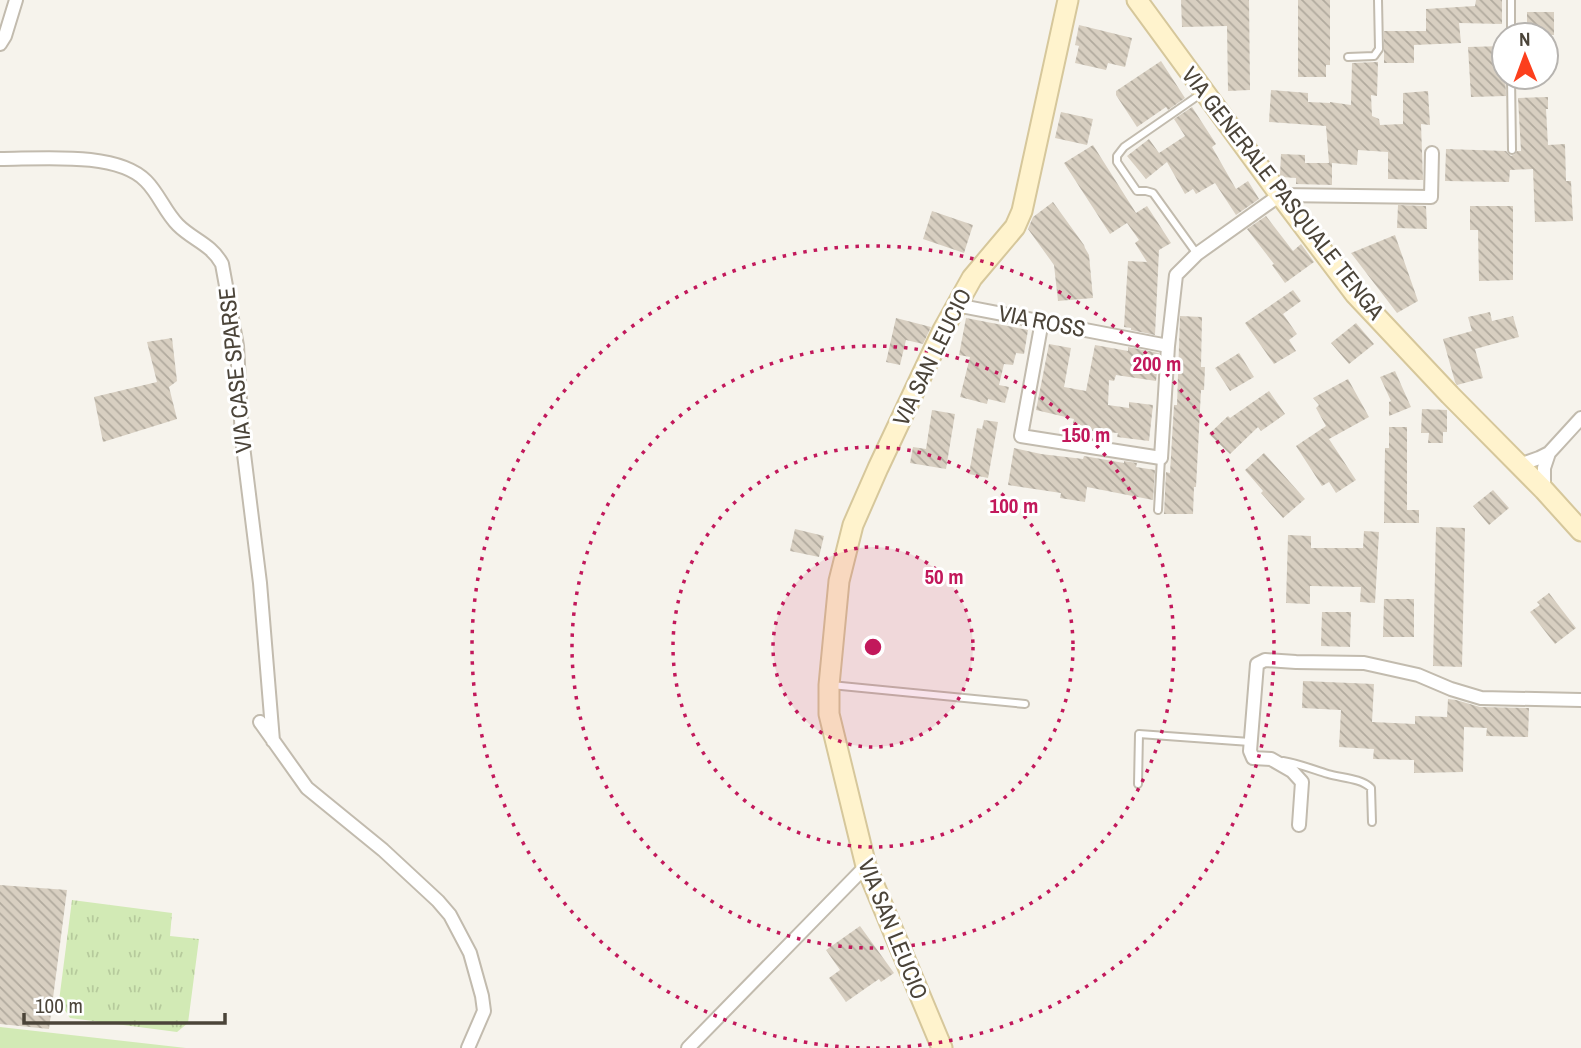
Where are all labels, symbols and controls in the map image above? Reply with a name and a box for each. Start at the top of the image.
north arrow [1490,21,1560,91]
text: N [1519,26,1531,52]
street label: VIA GENERALE PASQUALE TENGA [1175,60,1392,326]
street label: VIA SAN LEUCIO [885,283,978,430]
street label: VIA CASE SPARSE [210,286,259,454]
street label: VIA ROSS [996,297,1088,344]
text: 200 m [1133,349,1181,378]
text: 150 m [1062,420,1110,449]
text: 100 m [990,491,1038,520]
text: 50 m [924,562,964,591]
centre of rings [861,635,885,659]
street label: VIA SAN LEUCIO [851,854,936,1004]
scale bar [24,982,226,1026]
text: 100 m [35,991,83,1020]

